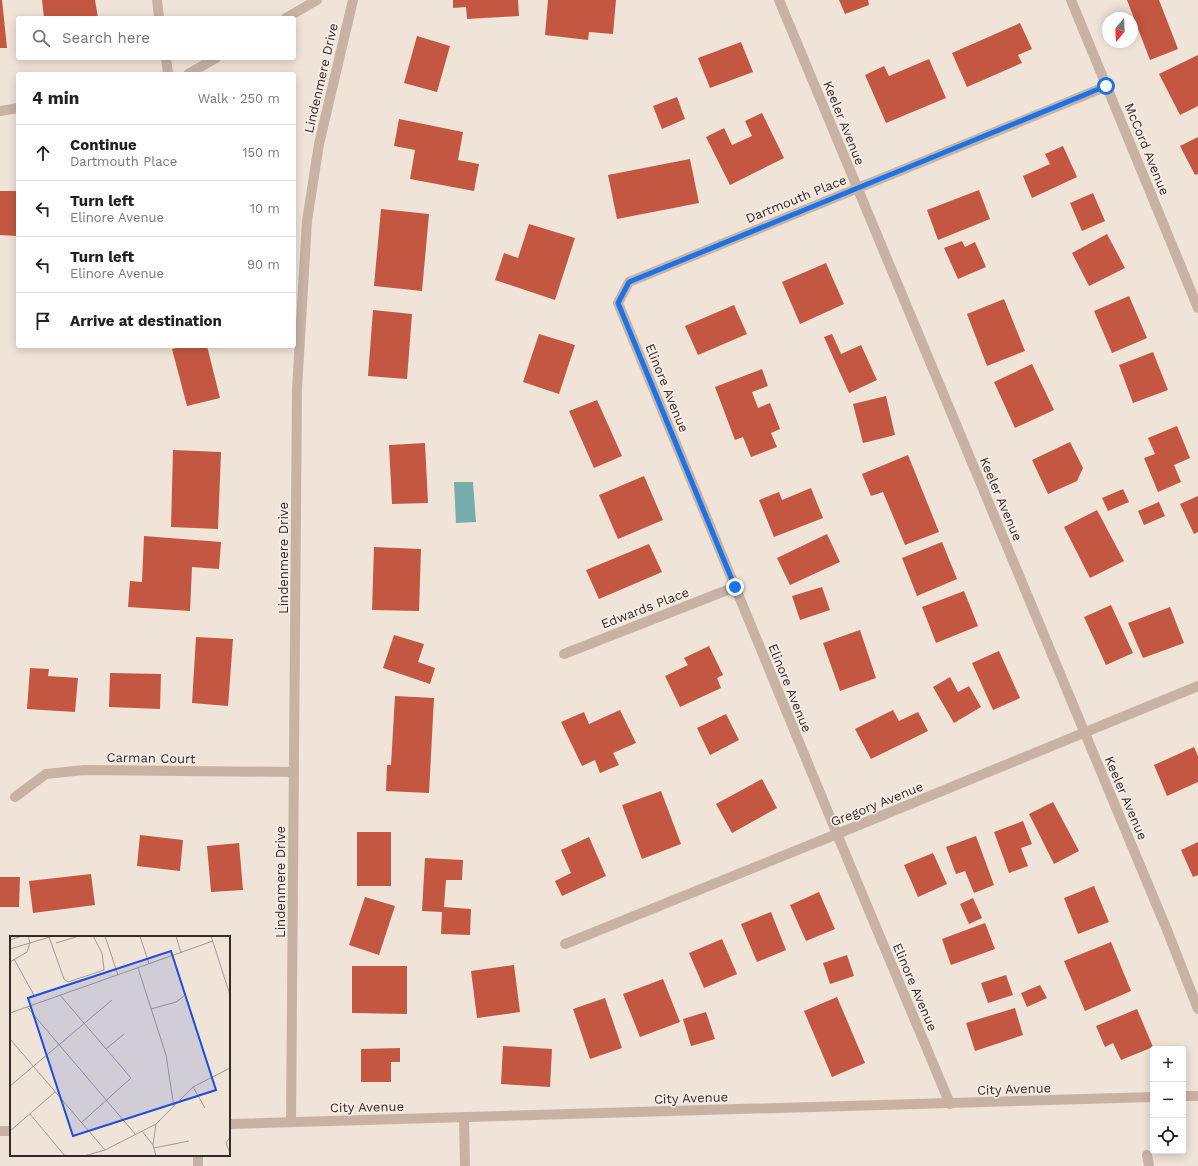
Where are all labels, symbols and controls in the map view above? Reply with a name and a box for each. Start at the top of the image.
north arrow [1102,12,1138,48]
search box [16,16,296,60]
street label: Lindenmere Drive [301,22,341,134]
icon: search [30,27,52,49]
text: Search here [62,29,150,47]
route start [1097,77,1115,95]
street label: Keeler Avenue [820,79,868,167]
text: 4 min [32,88,79,108]
text: Walk · 250 m [198,91,280,106]
street label: McCord Avenue [1122,101,1172,197]
text: Continue [70,136,137,154]
icon: ahead [32,142,54,164]
text: 150 m [242,145,280,160]
text: Dartmouth Place [70,154,177,169]
street label: Dartmouth Place [743,172,849,226]
text: Turn left [70,192,134,210]
icon: left [32,198,54,220]
text: 10 m [250,201,280,216]
text: Elinore Avenue [70,210,164,225]
text: Turn left [70,248,134,266]
icon: left [32,254,54,276]
text: 90 m [247,257,280,272]
text: Elinore Avenue [70,266,164,281]
icon: arrive [32,310,54,332]
text: Arrive at destination [70,312,222,330]
street label: Elinore Avenue [642,342,692,434]
street label: Keeler Avenue [977,455,1025,543]
street label: Lindenmere Drive [276,502,291,614]
route end [726,578,744,596]
street label: Edwards Place [599,584,691,632]
street label: Elinore Avenue [765,642,815,734]
street label: Carman Court [106,750,196,766]
street label: Keeler Avenue [1102,754,1150,842]
street label: Gregory Avenue [829,779,925,829]
street label: Lindenmere Drive [273,826,288,938]
inset map [10,936,230,1156]
street label: Elinore Avenue [890,941,940,1033]
map controls [1150,1046,1186,1154]
button: + [1150,1046,1186,1082]
street label: City Avenue [977,1080,1051,1098]
button: − [1150,1082,1186,1118]
street label: City Avenue [654,1089,728,1107]
street label: City Avenue [330,1099,404,1115]
button: locate [1150,1118,1186,1154]

